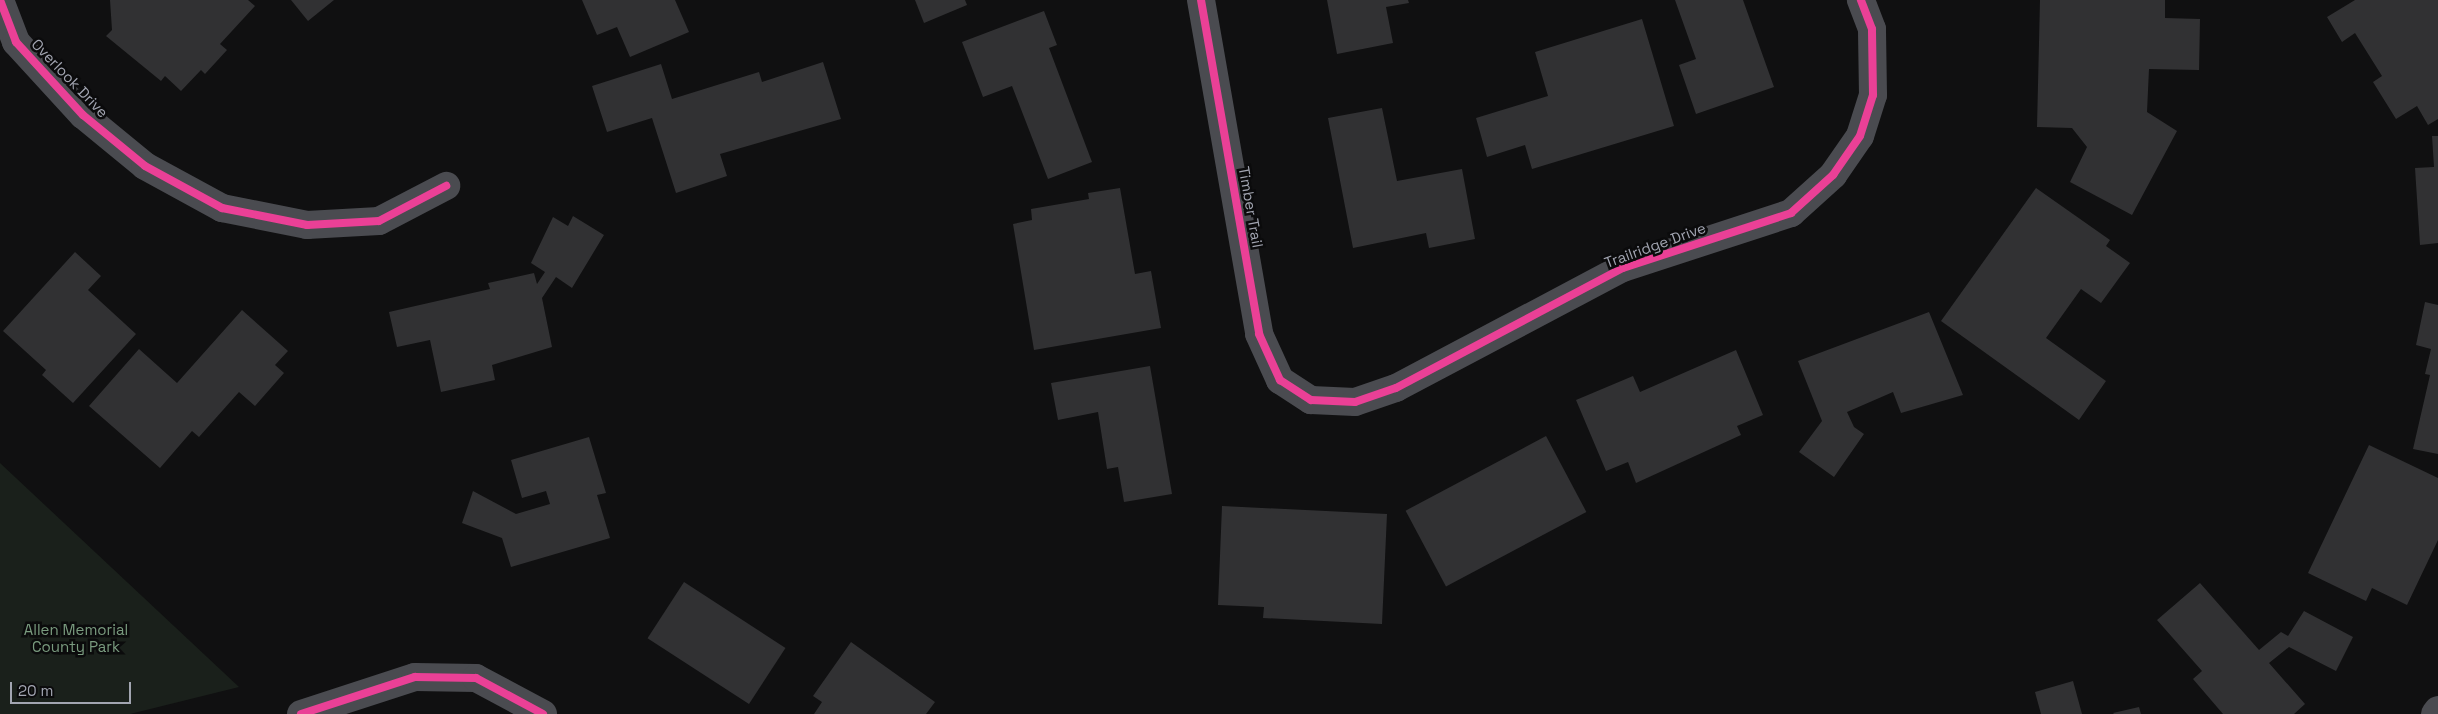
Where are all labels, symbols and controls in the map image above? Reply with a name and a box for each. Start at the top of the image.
street label: Overlook Drive [28,35,112,121]
street label: Timber Trail [1235,165,1267,249]
street label: Trailridge Drive [1602,218,1708,272]
park label: Allen Memorial County Park [24,620,128,655]
scale bar [12,672,134,704]
text: 20 m [18,681,53,700]

